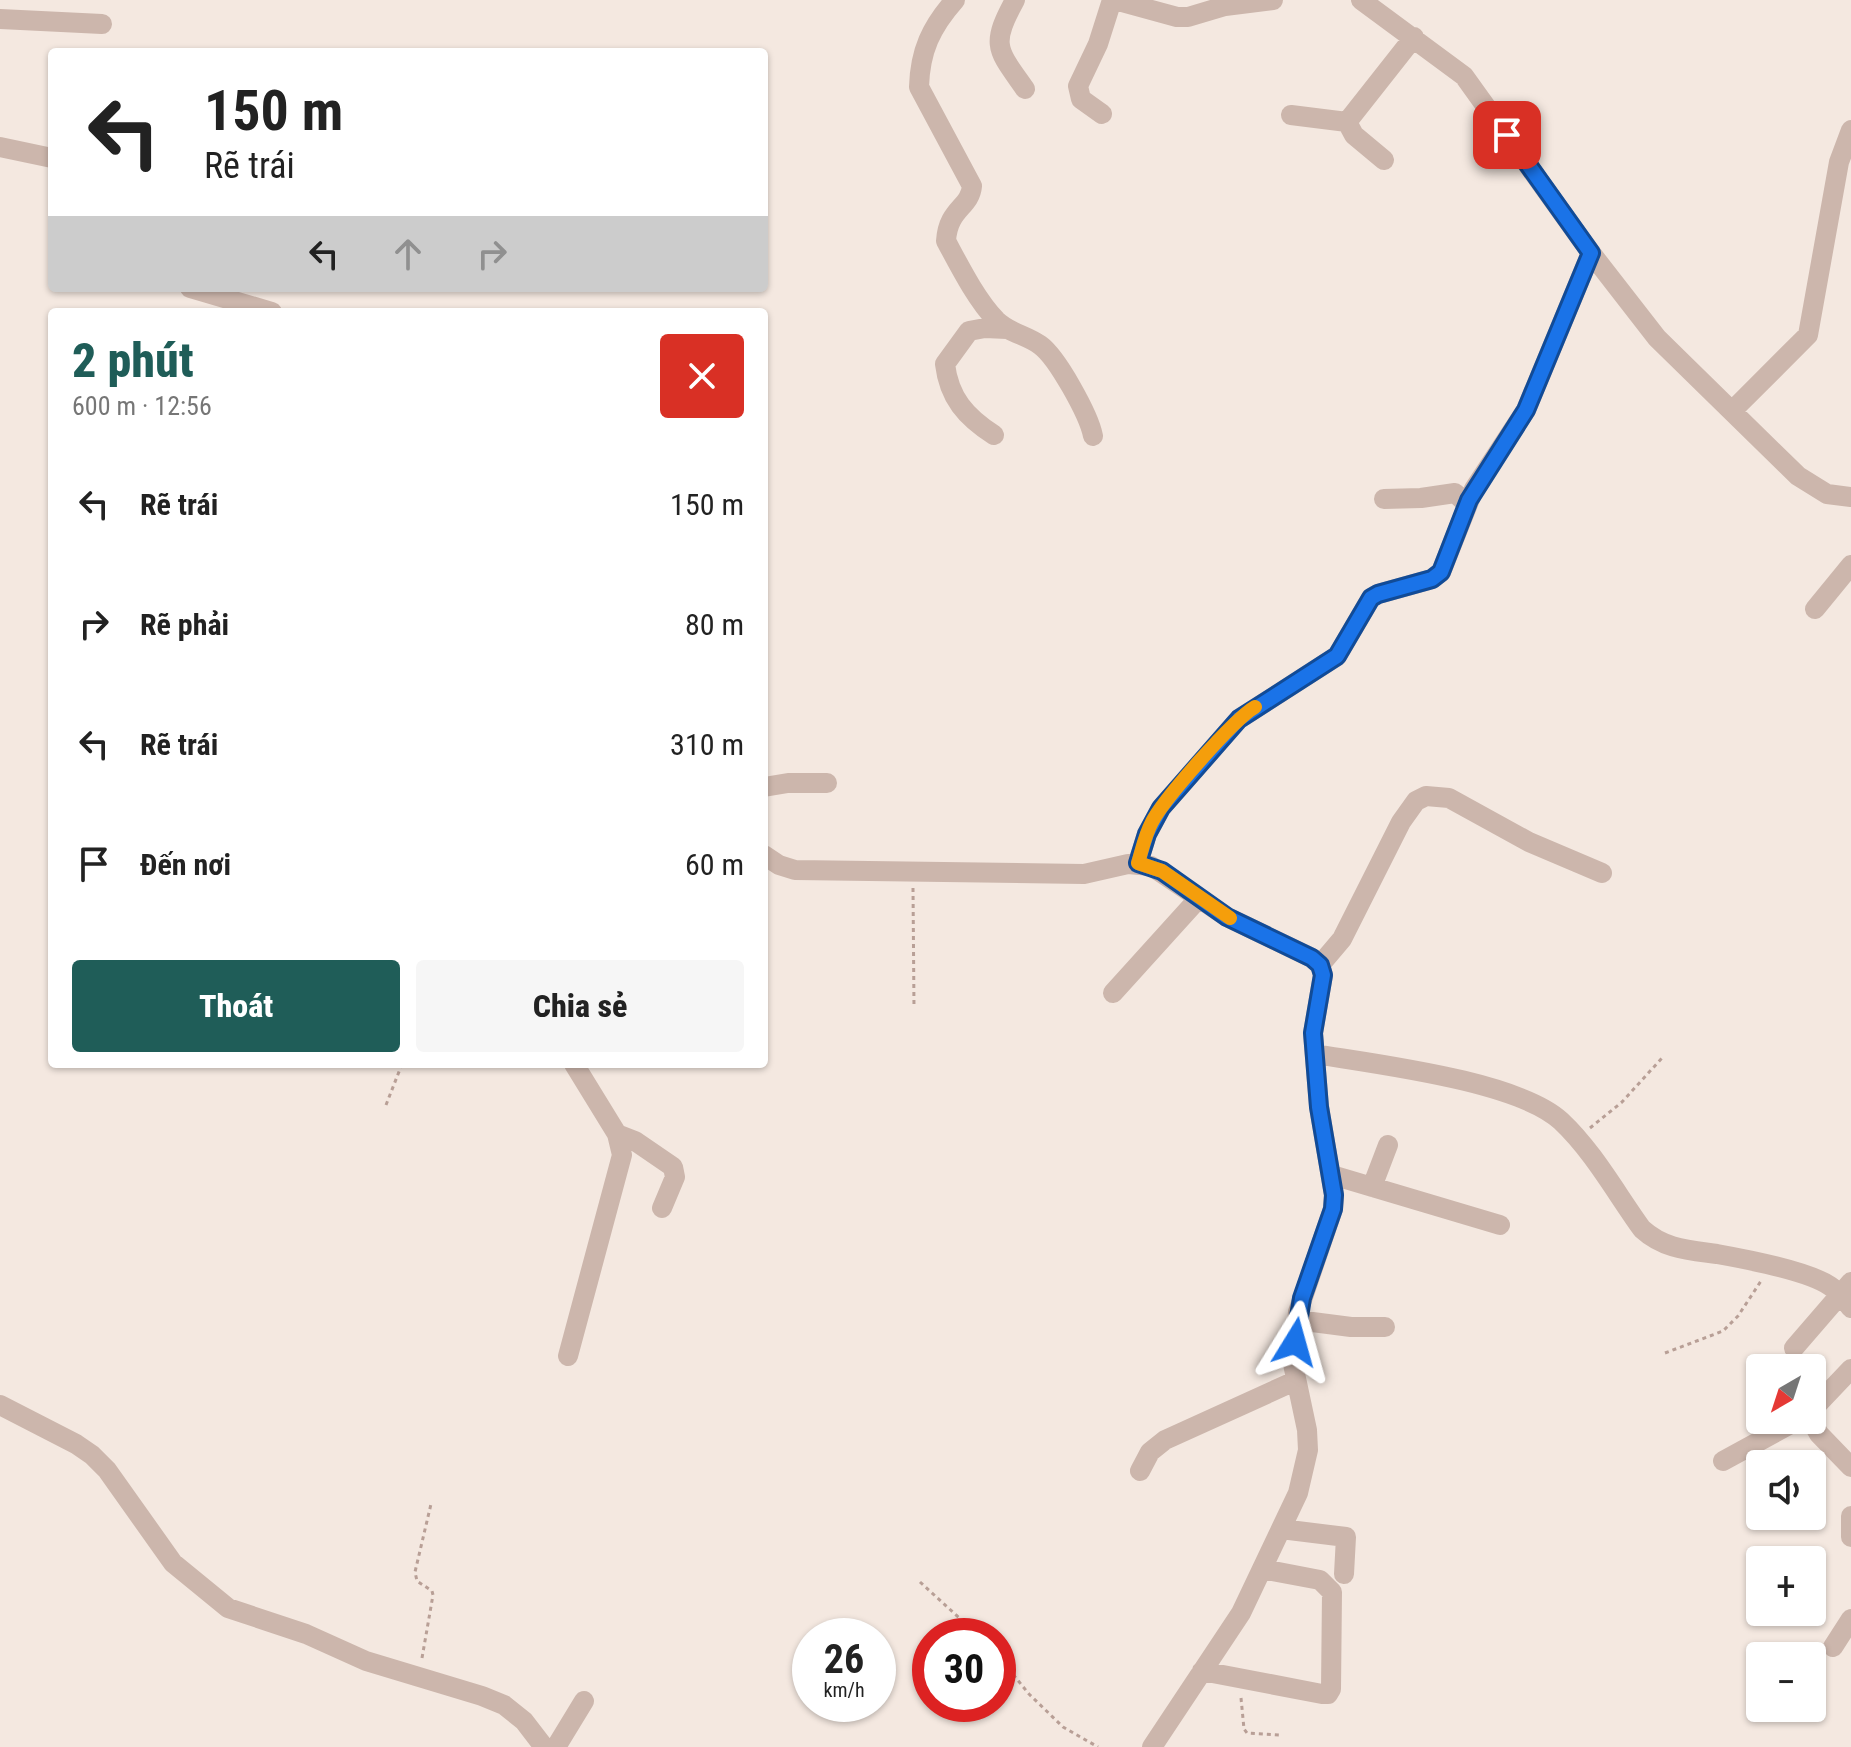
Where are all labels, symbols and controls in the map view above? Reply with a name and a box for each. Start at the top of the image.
text: 150 m [204,78,343,144]
icon: left [72,80,176,184]
pin [1473,101,1541,169]
icon: arrive [1485,113,1529,157]
text: Rẽ trái [204,145,295,187]
icon: left [302,232,346,276]
icon: ahead [386,232,430,276]
icon: right [470,232,514,276]
text: 2 phút [72,332,194,389]
button: close [660,334,744,418]
text: 600 m · 12:56 [72,391,212,421]
icon: left [72,482,116,526]
text: Rẽ trái [140,487,218,522]
text: 150 m [670,487,744,522]
icon: right [72,602,116,646]
text: Rẽ phải [140,607,229,642]
text: 80 m [685,607,744,642]
icon: left [72,722,116,766]
text: Rẽ trái [140,727,218,762]
text: 310 m [670,727,744,762]
icon: arrive [72,842,116,886]
text: Đến nơi [140,847,231,882]
text: 60 m [685,847,744,882]
button: Thoát [72,960,400,1052]
button: Chia sẻ [416,960,744,1052]
position arrow [1253,1300,1337,1384]
north arrow [1746,1354,1826,1434]
map controls [1746,1354,1826,1722]
button: sound [1746,1450,1826,1530]
button: + [1746,1546,1826,1626]
speed limit sign: 30 [912,1618,1016,1722]
text: 26 [824,1636,864,1683]
button: − [1746,1642,1826,1722]
text: km/h [823,1678,865,1702]

